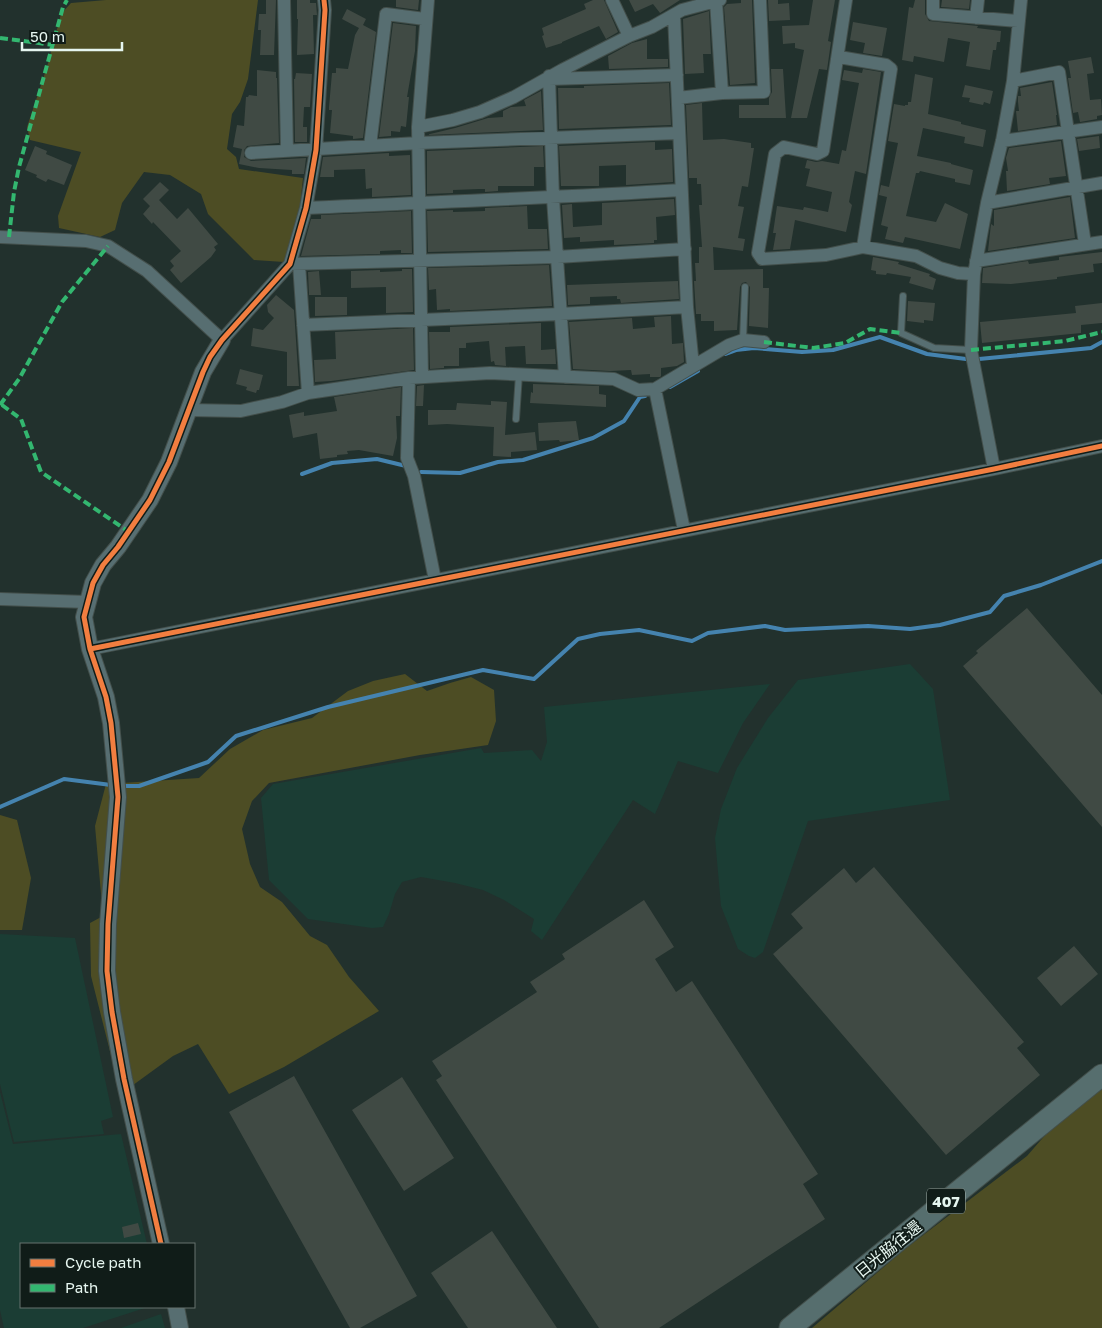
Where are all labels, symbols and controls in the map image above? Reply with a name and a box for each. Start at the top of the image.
scale bar [22,20,122,52]
text: 50 m [30,27,65,45]
road number: 407 [927,1188,965,1214]
street label: 日光脇往還 [851,1216,925,1282]
legend [20,1243,195,1308]
text: Cycle path [65,1253,141,1271]
text: Path [65,1278,98,1296]

